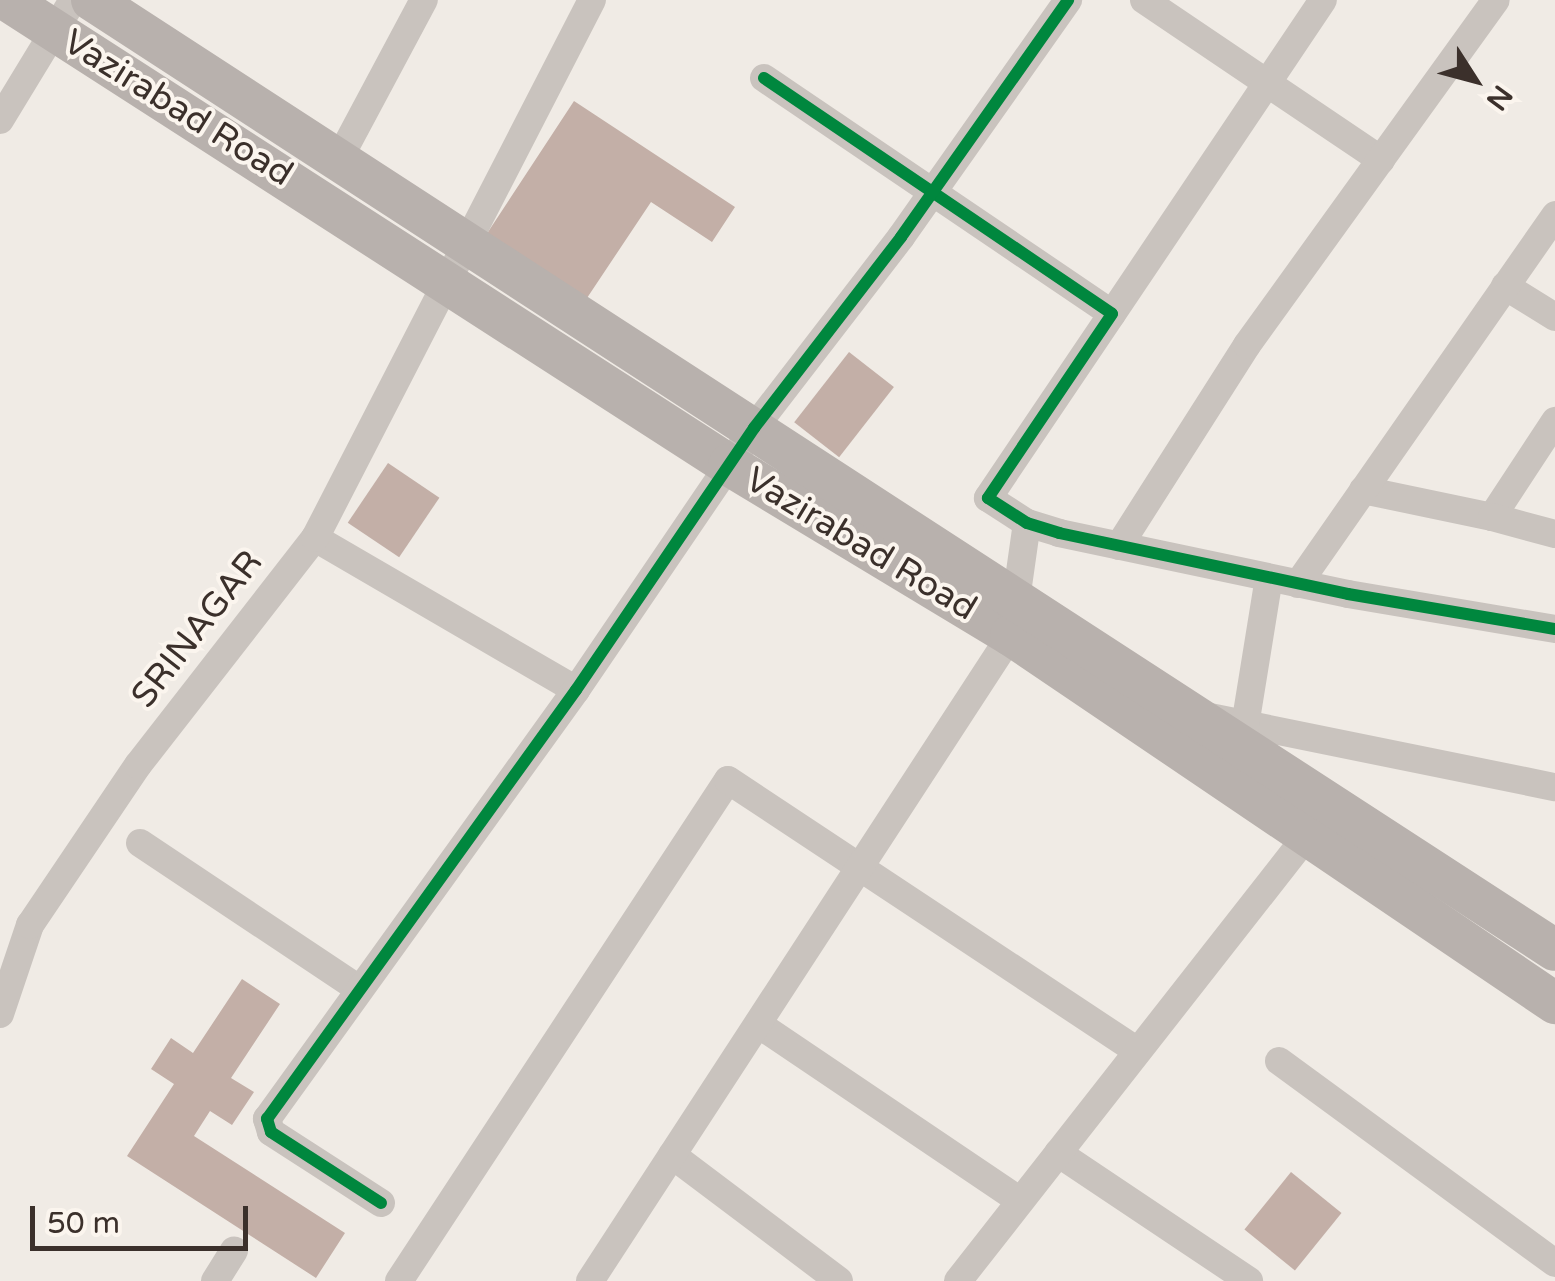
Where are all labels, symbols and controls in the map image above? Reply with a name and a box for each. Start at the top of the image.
street label: Vazirabad Road [56,21,300,195]
north arrow [1425,30,1525,130]
text: N [1479,79,1520,117]
street label: Vazirabad Road [738,458,984,630]
street label: SRINAGAR [123,542,271,716]
scale bar [35,1186,252,1248]
text: 50 m [47,1205,120,1242]

